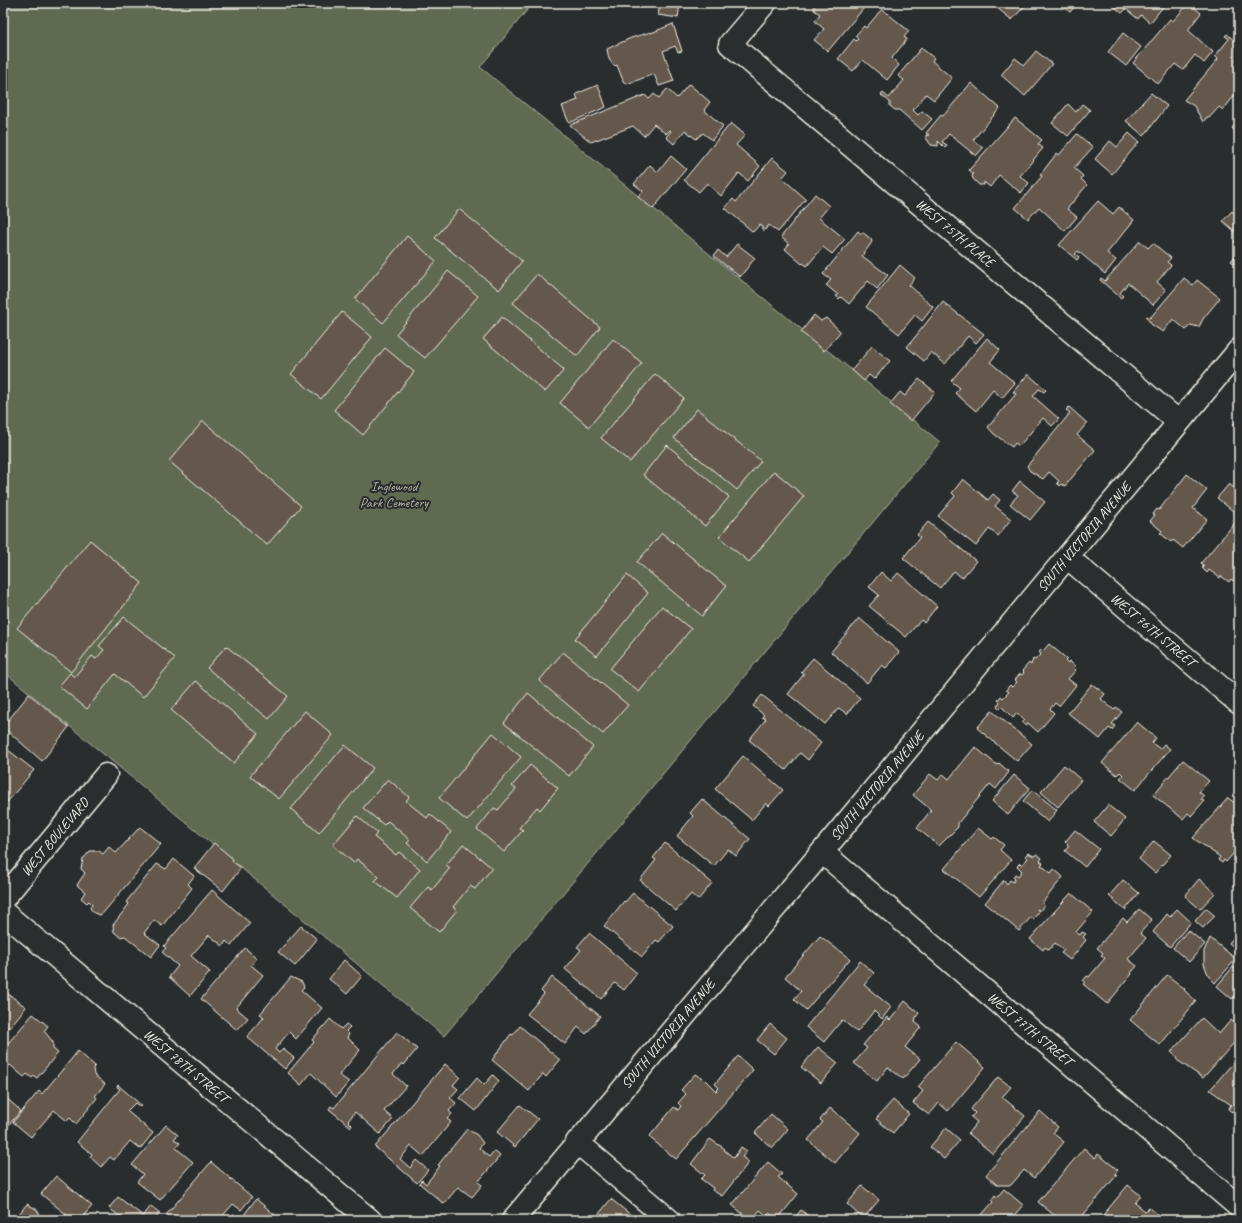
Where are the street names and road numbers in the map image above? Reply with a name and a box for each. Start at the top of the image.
street label: WEST 75TH PLACE [912,195,999,272]
street label: SOUTH VICTORIA AVENUE [1033,478,1136,595]
street label: WEST 76TH STREET [1107,590,1202,673]
street label: SOUTH VICTORIA AVENUE [826,727,929,844]
street label: WEST BOULEVARD [17,794,93,880]
street label: SOUTH VICTORIA AVENUE [617,975,720,1092]
street label: WEST 77TH STREET [984,989,1079,1072]
street label: WEST 78TH STREET [140,1026,235,1109]

